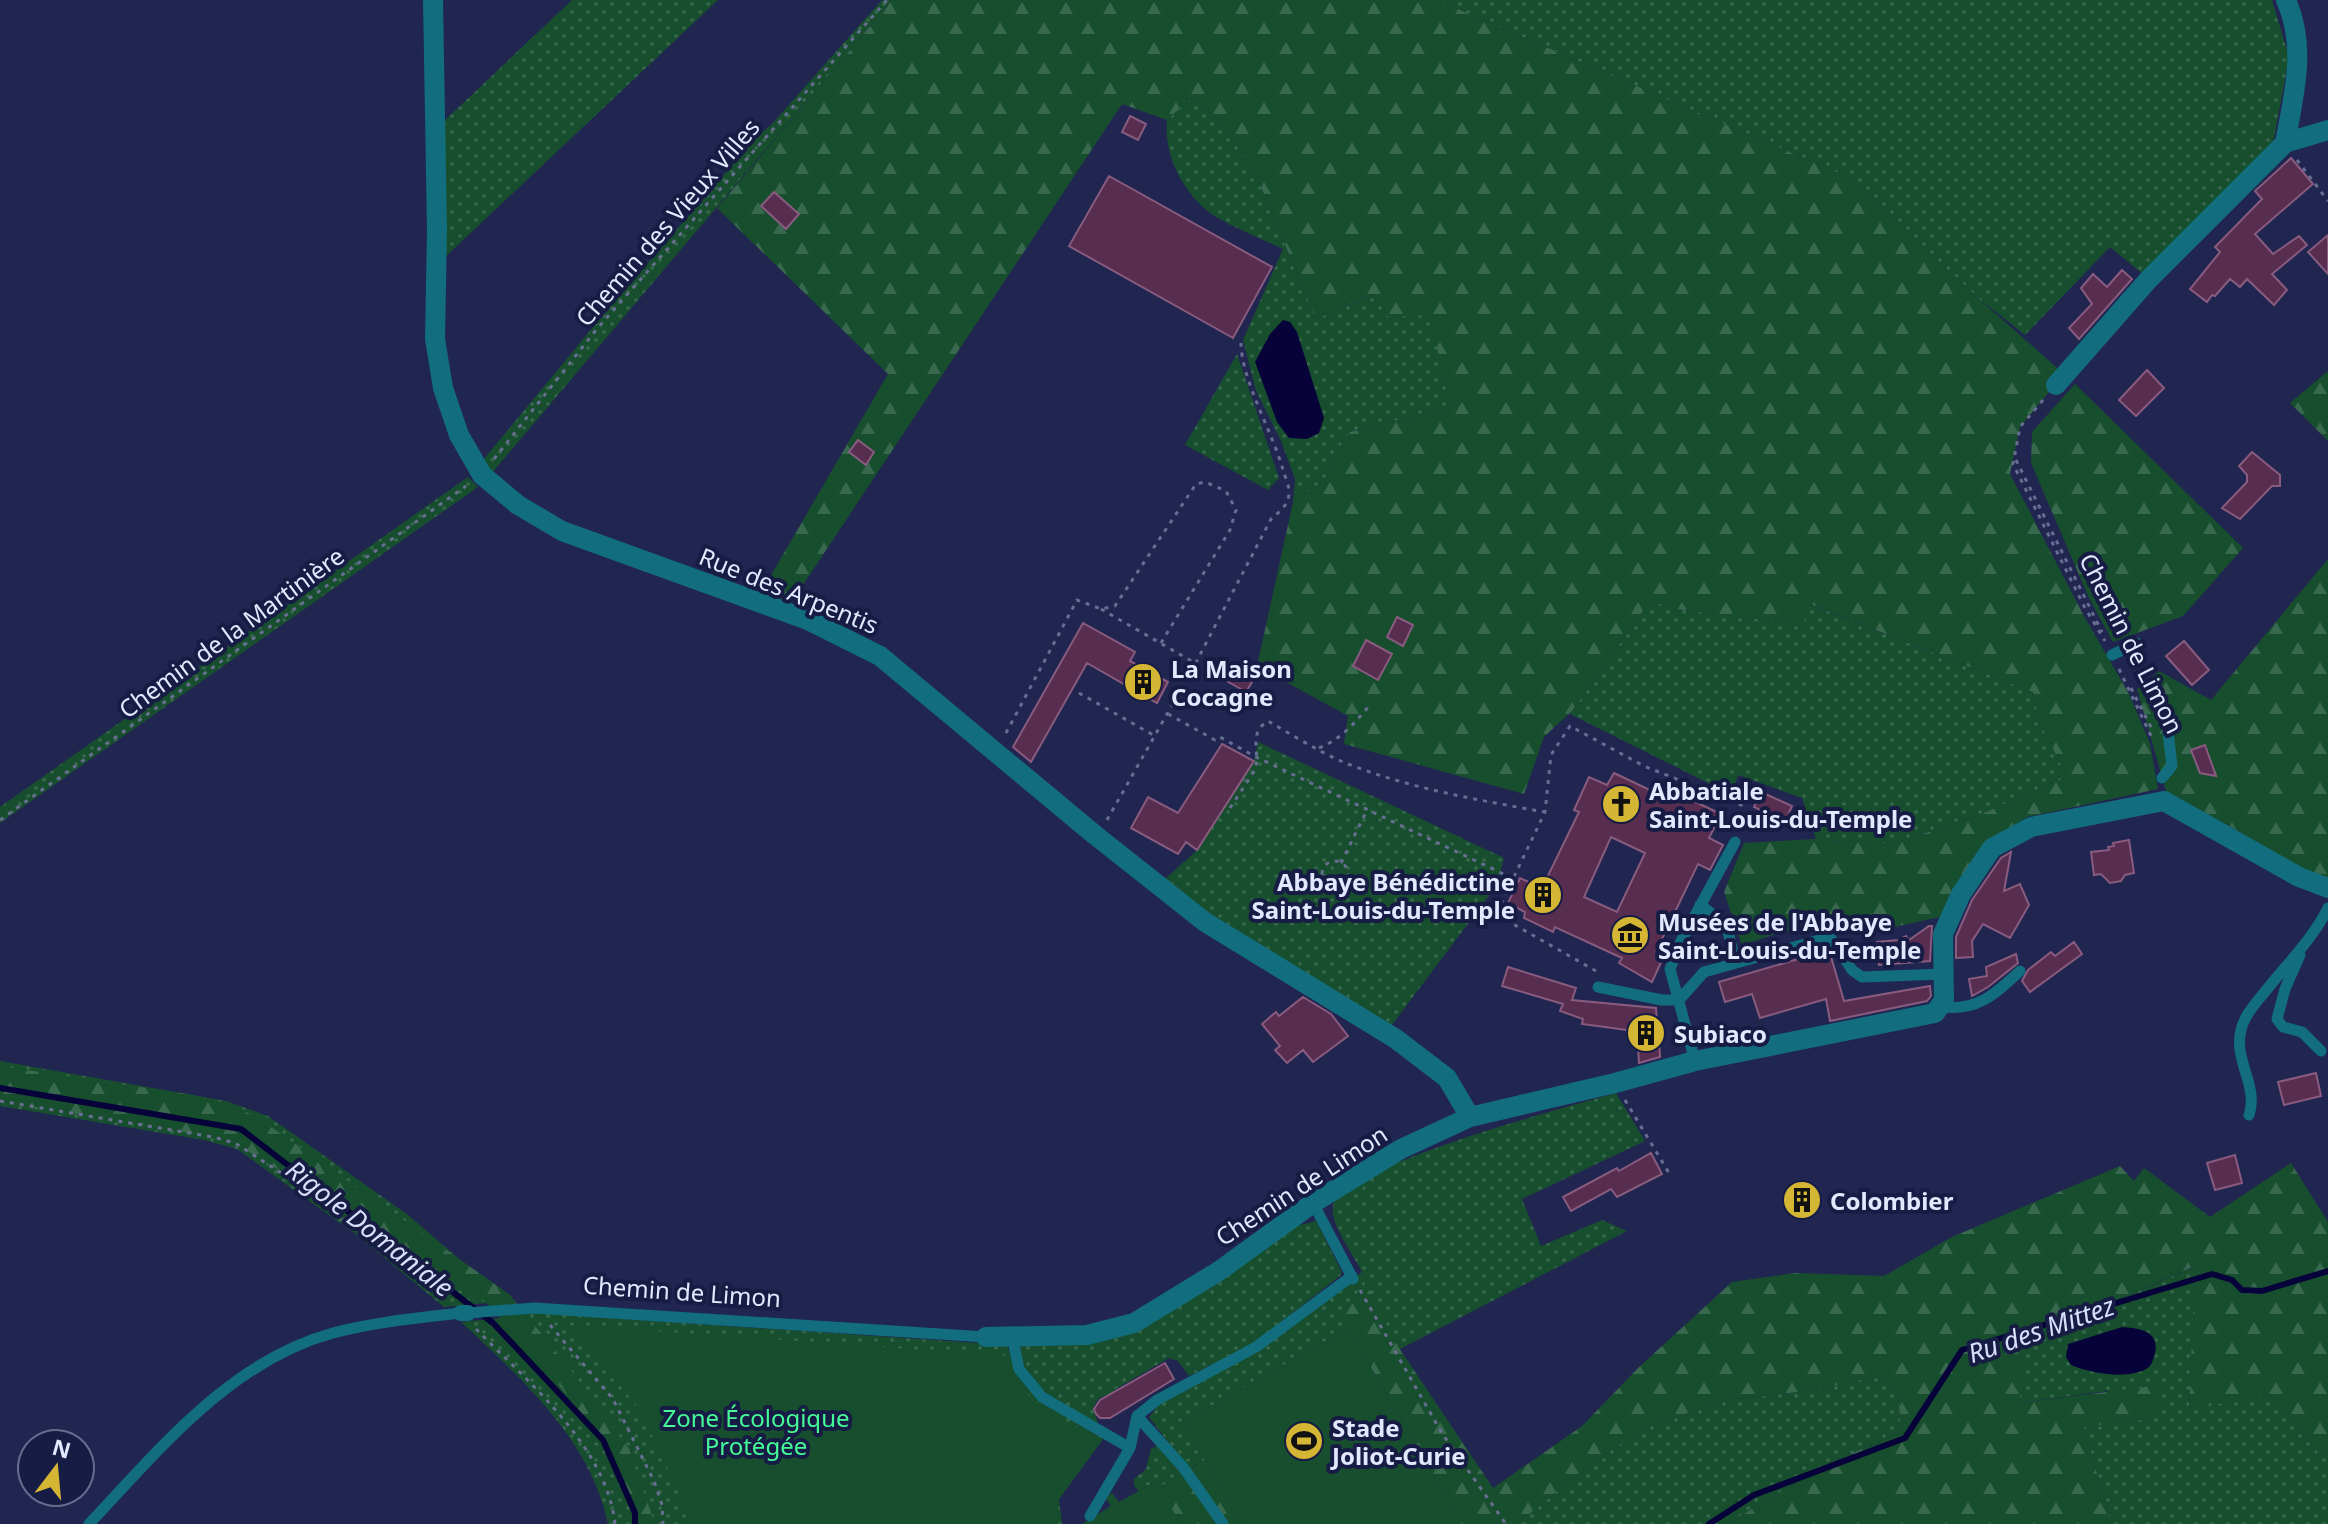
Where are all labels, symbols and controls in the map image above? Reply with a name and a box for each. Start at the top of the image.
street label: Chemin des Vieux Villes [568,111,766,333]
street label: Chemin de la Martinière [112,539,350,725]
street label: Rue des Arpentis [695,539,883,641]
street label: Chemin de Limon [2072,547,2192,739]
place label: La Maison Cocagne [1171,652,1292,713]
building icon: La Maison Cocagne [1122,661,1164,703]
place label: Abbatiale Saint-Louis-du-Temple [1649,774,1912,835]
church icon: Abbatiale Saint-Louis-du-Temple [1600,783,1642,825]
place label: Abbaye Bénédictine Saint-Louis-du-Temple [1252,865,1515,926]
building icon: Abbaye Bénédictine Saint-Louis-du-Temple [1522,874,1564,916]
place label: Musées de l'Abbaye Saint-Louis-du-Temple [1658,905,1921,966]
museum icon: Musées de l'Abbaye Saint-Louis-du-Temple [1609,914,1651,956]
building icon: Subiaco [1625,1012,1667,1054]
place label: Subiaco [1674,1017,1767,1050]
street label: Chemin de Limon [1209,1117,1393,1253]
water label: Rigole Domaniale [279,1151,461,1305]
building icon: Colombier [1781,1179,1823,1221]
place label: Colombier [1830,1184,1954,1217]
street label: Chemin de Limon [582,1268,782,1314]
water label: Ru des Mittez [1963,1287,2120,1371]
park label: Zone Écologique Protégée [662,1401,850,1462]
place label: Stade Joliot-Curie [1330,1411,1466,1472]
sports icon: Stade Joliot-Curie [1283,1420,1325,1462]
north arrow [16,1428,96,1508]
text: N [49,1431,75,1465]

